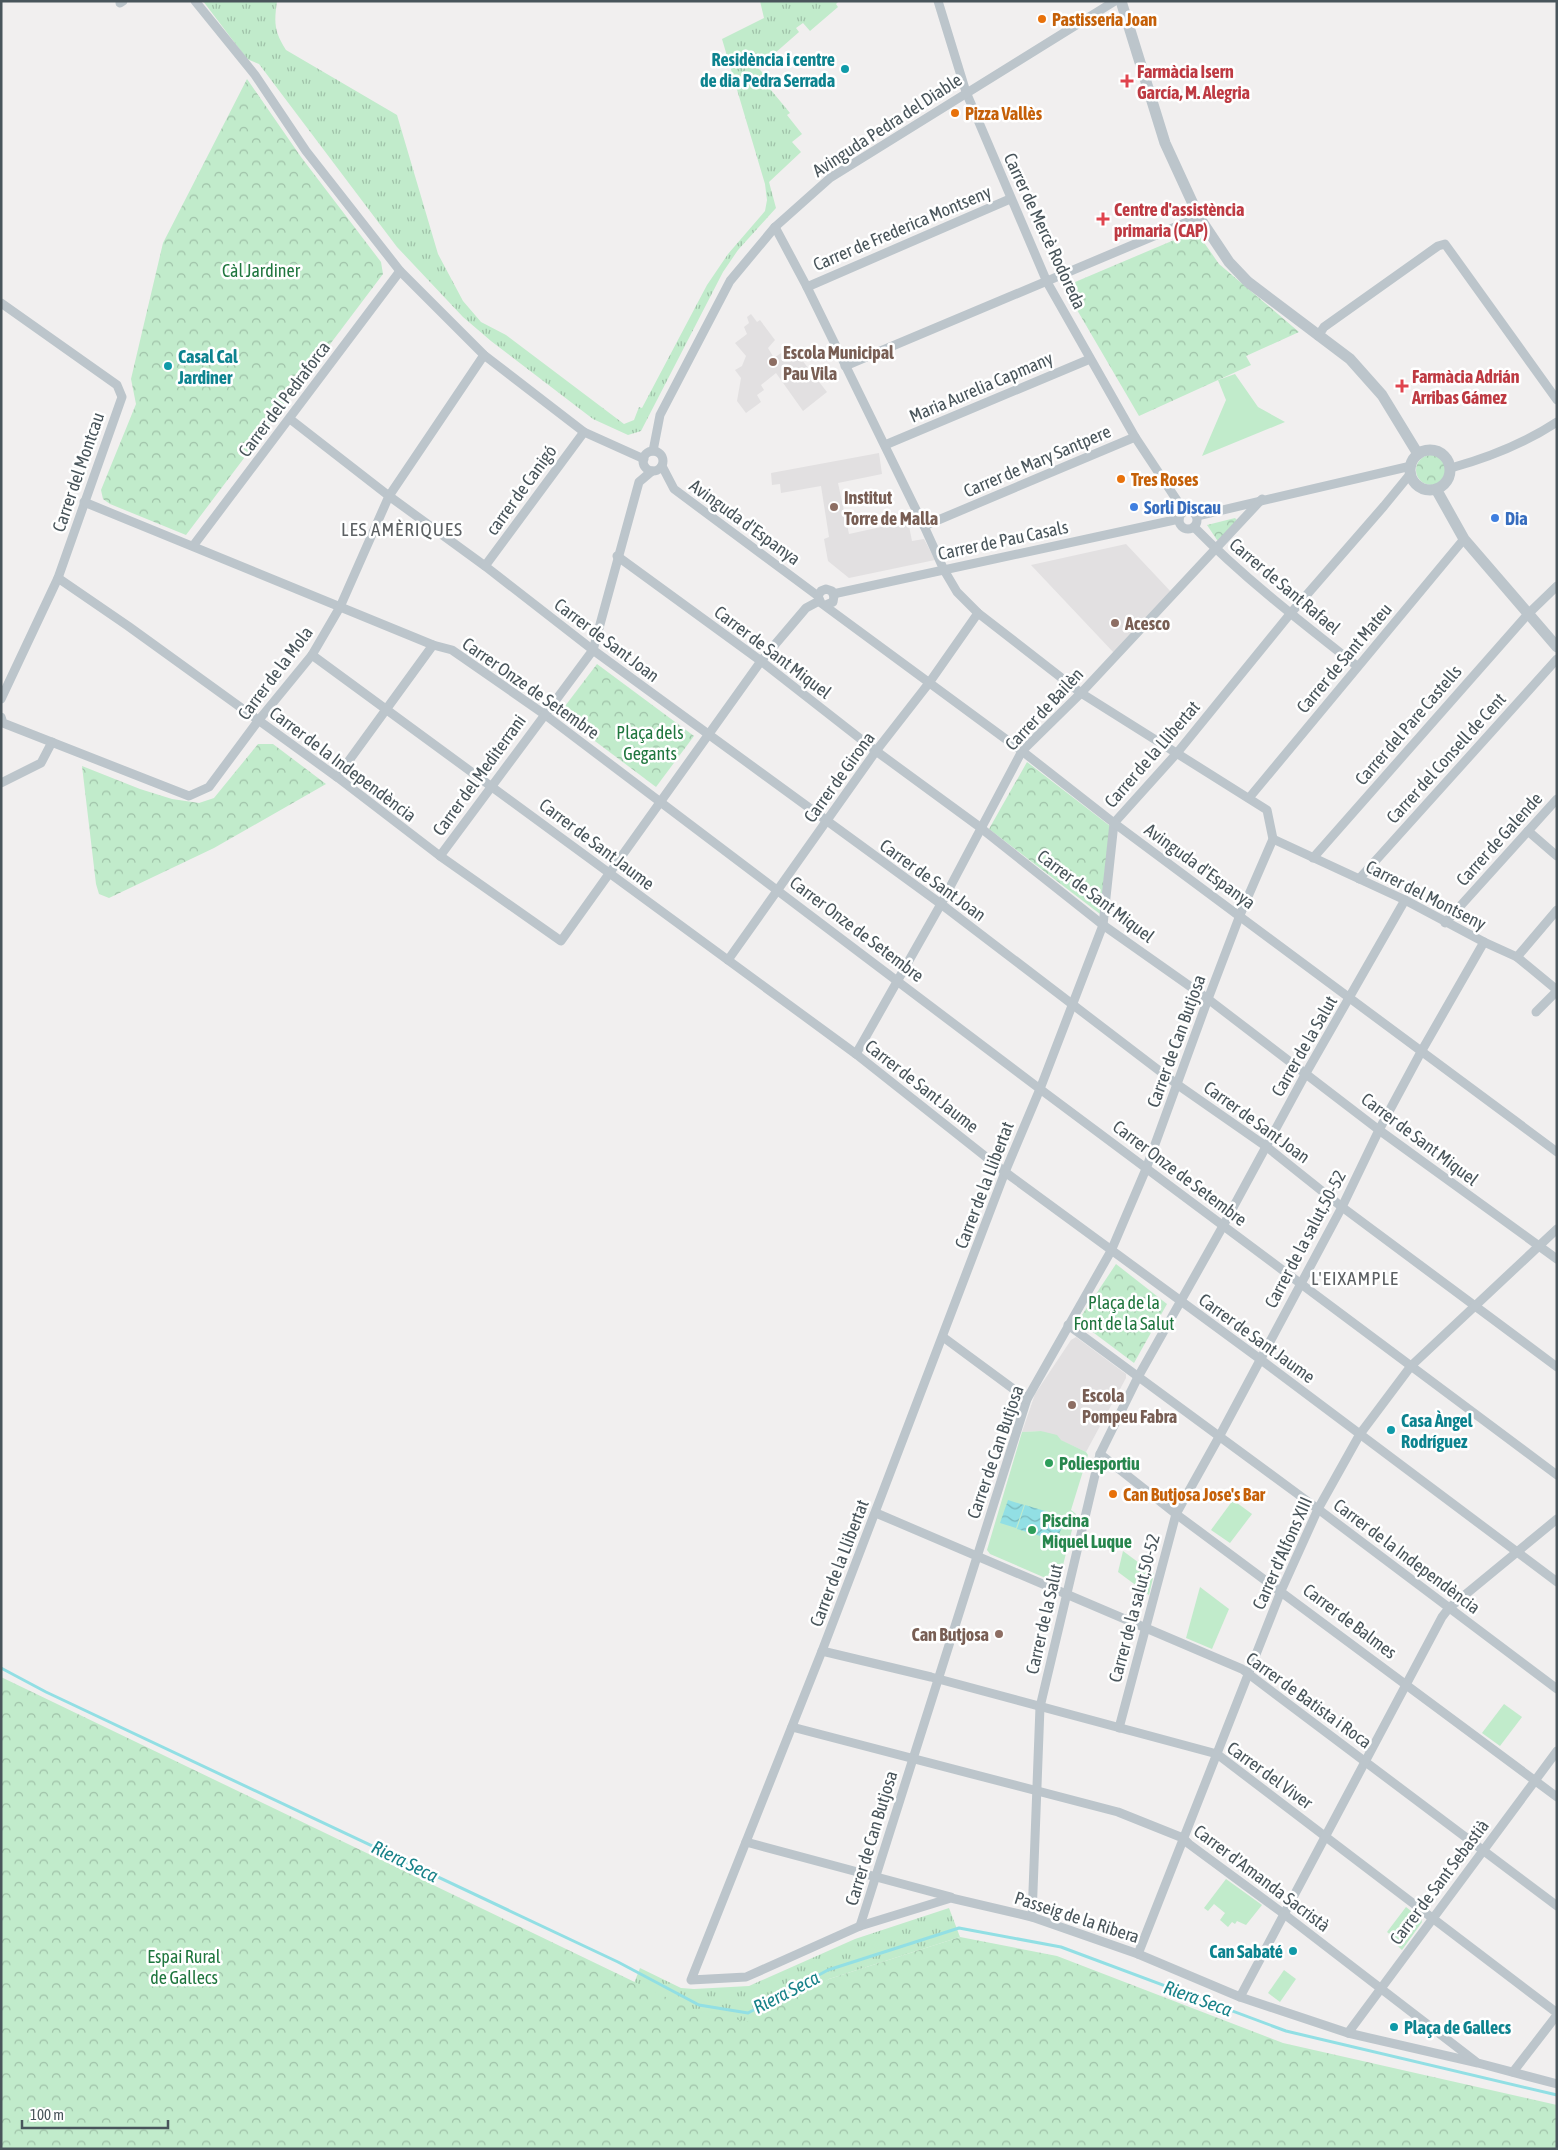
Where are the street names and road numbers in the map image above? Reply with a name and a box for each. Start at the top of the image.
street label: Avinguda Pedra del Diable [808,69,966,181]
street label: Carrer de Mercè Rodoreda [1000,150,1090,312]
street label: Carrer de Frederica Montseny [810,181,994,275]
street label: Carrer del Pedraforca [234,337,334,461]
street label: Maria Aurelia Capmany [906,347,1056,427]
street label: Carrer del Montcau [48,410,108,534]
street label: Carrer de Mary Santpere [960,420,1114,502]
street label: carrer de Canigó [481,441,561,539]
street label: Avinguda d'Espanya [686,475,804,569]
street label: Carrer de Pau Casals [936,516,1070,564]
street label: Carrer de Sant Rafael [1225,534,1345,639]
street label: Carrer de Sant Joan [550,594,664,686]
street label: Carrer de Sant Mateu [1292,599,1396,717]
street label: Carrer de Sant Miquel [710,601,836,703]
street label: Carrer de la Mola [233,622,317,724]
street label: Carrer Onze de Setembre [459,633,603,743]
street label: Carrer del Pare Castells [1350,661,1466,789]
street label: Carrer de Bailèn [1001,664,1087,754]
street label: Carrer del Consell de Cent [1382,688,1510,828]
street label: Carrer de la Llibertat [1100,696,1204,812]
street label: Carrer de la Independència [266,702,420,826]
street label: Carrer del Mediterrani [428,710,530,840]
street label: Carrer de Girona [799,728,879,826]
street label: Carrer de Galende [1452,788,1546,890]
street label: Carrer de Sant Jaume [535,794,659,894]
street label: Avinguda d'Espanya [1141,819,1259,913]
street label: Carrer de Sant Joan [876,835,990,925]
street label: Carrer de Sant Miquel [1033,845,1159,947]
street label: Carrer del Montseny [1362,856,1490,934]
street label: Carrer Onze de Setembre [786,872,928,986]
street label: Carrer de Can Butjosa [1142,972,1210,1110]
street label: Carrer de la Salut [1267,992,1341,1100]
street label: Carrer de Sant Jaume [861,1035,983,1137]
street label: Carrer de Sant Joan [1200,1077,1314,1167]
street label: Carrer de Sant Miquel [1357,1088,1483,1190]
street label: Carrer Onze de Setembre [1109,1116,1251,1230]
street label: Carrer de la Llibertat [950,1119,1018,1251]
street label: Carrer de la salut,50-52 [1260,1167,1350,1311]
street label: Carrer de Sant Jaume [1195,1289,1319,1387]
street label: Carrer de Can Butjosa [962,1383,1028,1521]
street label: Carrer d'Alfons XIII [1248,1493,1316,1613]
street label: Carrer de la Independència [1330,1494,1484,1618]
street label: Carrer de la Llibertat [805,1497,873,1629]
street label: Carrer de la salut,50-52 [1104,1532,1164,1684]
street label: Carrer de la Salut [1021,1562,1067,1676]
street label: Carrer de Balmes [1299,1579,1401,1663]
street label: Carrer de Batista i Roca [1242,1647,1376,1753]
street label: Carrer del Viver [1223,1737,1317,1813]
street label: Carrer de Can Butjosa [841,1768,901,1908]
street label: Carrer de Sant Sebastià [1385,1815,1493,1949]
street label: Carrer d'Amanda Sacristà [1190,1820,1334,1936]
street label: Passeig de la Ribera [1012,1887,1142,1947]

